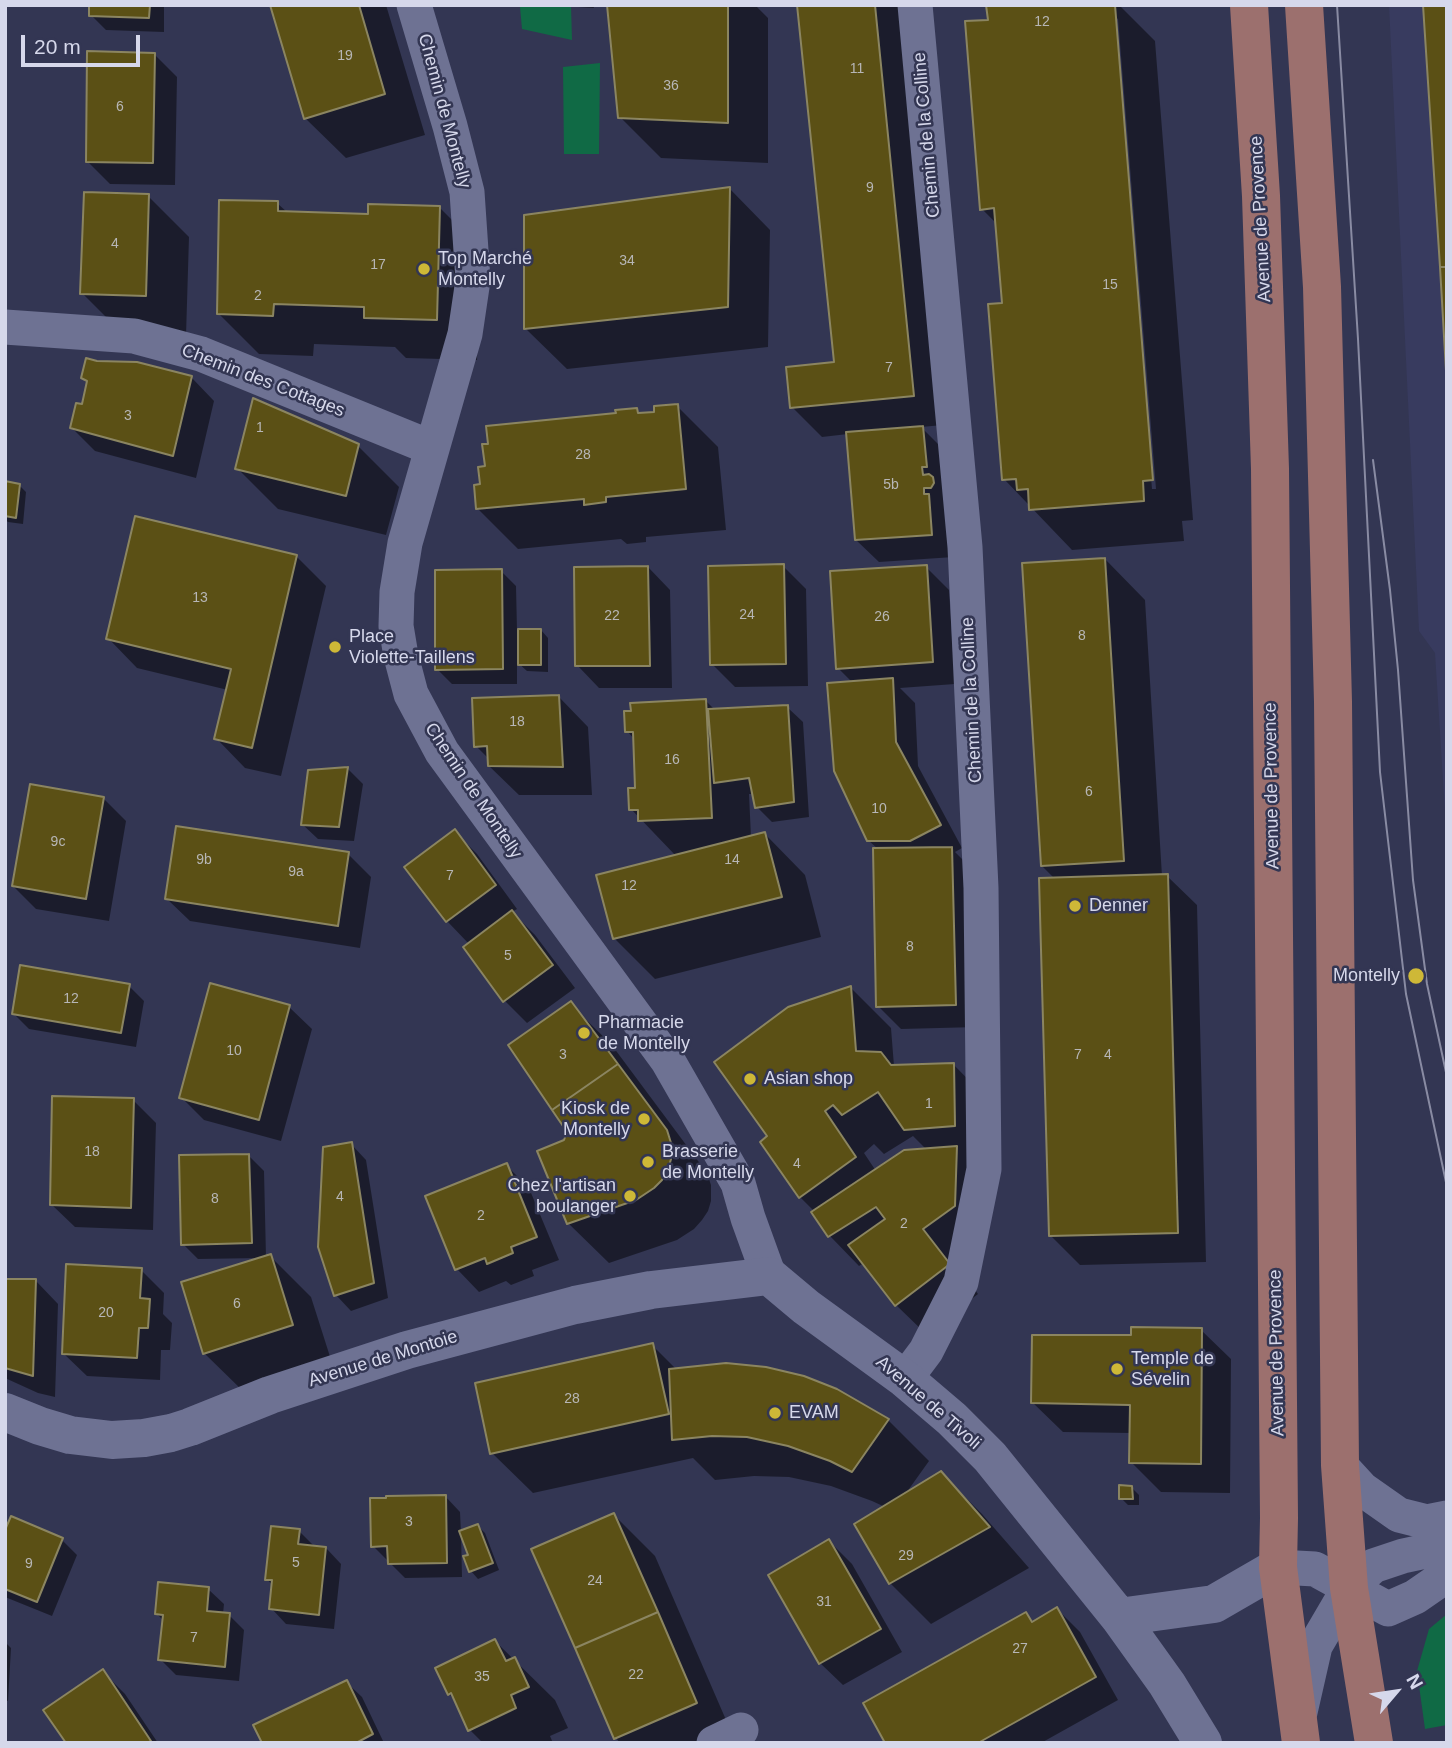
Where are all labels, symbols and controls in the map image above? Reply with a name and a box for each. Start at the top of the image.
house number: 12 [1034,14,1050,30]
scale bar [24,21,144,65]
street label: Chemin de Montelly [413,31,475,191]
text: 20 m [34,35,81,58]
house number: 19 [337,48,353,64]
street label: Chemin de la Colline [909,51,945,219]
house number: 11 [850,61,864,77]
house number: 36 [663,78,679,94]
house number: 6 [116,99,124,115]
street label: Avenue de Provence [1246,135,1276,303]
house number: 9 [866,180,874,196]
house number: 4 [111,236,119,252]
place label: Top Marché Montelly [438,248,532,290]
house number: 34 [619,253,635,269]
house number: 17 [370,257,386,273]
marker: Top Marché Montelly [416,261,432,277]
house number: 15 [1102,277,1118,293]
house number: 2 [254,288,262,304]
street label: Chemin des Cottages [178,340,348,422]
house number: 7 [885,360,893,376]
house number: 3 [124,408,132,424]
house number: 1 [256,420,264,436]
house number: 28 [575,447,591,463]
house number: 5b [883,477,899,493]
house number: 13 [192,590,208,606]
house number: 24 [739,607,755,623]
house number: 22 [604,608,620,624]
house number: 26 [874,609,890,625]
street label: Chemin de la Colline [957,617,987,783]
place label: Place Violette-Taillens [349,626,475,668]
house number: 8 [1078,628,1086,644]
marker: Place Violette-Taillens [327,639,343,655]
street label: Avenue de Provence [1260,702,1284,870]
house number: 18 [509,714,525,730]
street label: Chemin de Montelly [420,719,526,863]
house number: 16 [664,752,680,768]
house number: 6 [1085,784,1093,800]
house number: 10 [871,801,887,817]
house number: 9c [51,834,65,850]
house number: 9b [196,852,212,868]
house number: 14 [724,852,740,868]
house number: 9a [288,864,304,880]
house number: 7 [446,868,454,884]
house number: 12 [621,878,637,894]
place label: Denner [1089,895,1148,917]
marker: Denner [1067,898,1083,914]
house number: 8 [906,939,914,955]
house number: 5 [504,948,512,964]
place label: Montelly [1333,965,1400,987]
marker: Montelly [1406,966,1426,986]
house number: 12 [63,991,79,1007]
place label: Pharmacie de Montelly [598,1012,690,1054]
marker: Pharmacie de Montelly [576,1025,592,1041]
house number: 10 [226,1043,242,1059]
house number: 3 [559,1047,567,1063]
house number: 7 [1074,1047,1082,1063]
house number: 4 [1104,1047,1112,1063]
place label: Asian shop [764,1068,853,1090]
marker: Asian shop [742,1071,758,1087]
house number: 1 [925,1096,933,1112]
place label: Kiosk de Montelly [561,1098,630,1140]
marker: Kiosk de Montelly [636,1111,652,1127]
place label: Brasserie de Montelly [662,1141,754,1184]
house number: 18 [84,1144,100,1160]
marker: Brasserie de Montelly [640,1154,656,1170]
house number: 4 [793,1156,801,1172]
place label: Chez l'artisan boulanger [508,1175,616,1218]
marker: Chez l'artisan boulanger [622,1188,638,1204]
house number: 4 [336,1189,344,1205]
house number: 8 [211,1191,219,1207]
house number: 2 [477,1208,485,1224]
house number: 2 [900,1216,908,1232]
street label: Avenue de Provence [1265,1269,1289,1437]
house number: 6 [233,1296,241,1312]
house number: 20 [98,1305,114,1321]
street label: Avenue de Montoie [306,1326,460,1392]
place label: Temple de Sévelin [1131,1348,1214,1390]
street label: Avenue de Tivoli [871,1352,985,1454]
marker: Temple de Sévelin [1109,1361,1125,1377]
house number: 28 [564,1391,580,1407]
place label: EVAM [789,1402,839,1424]
marker: EVAM [767,1405,783,1421]
house number: 3 [405,1514,413,1530]
house number: 29 [898,1548,914,1564]
house number: 5 [292,1555,300,1571]
house number: 9 [25,1556,33,1572]
house number: 24 [587,1573,603,1589]
house number: 31 [816,1594,832,1610]
house number: 7 [190,1630,198,1646]
house number: 27 [1012,1641,1028,1657]
north arrow [1361,1657,1431,1727]
house number: 22 [628,1667,644,1683]
house number: 35 [474,1669,490,1685]
text: N [1402,1670,1427,1693]

